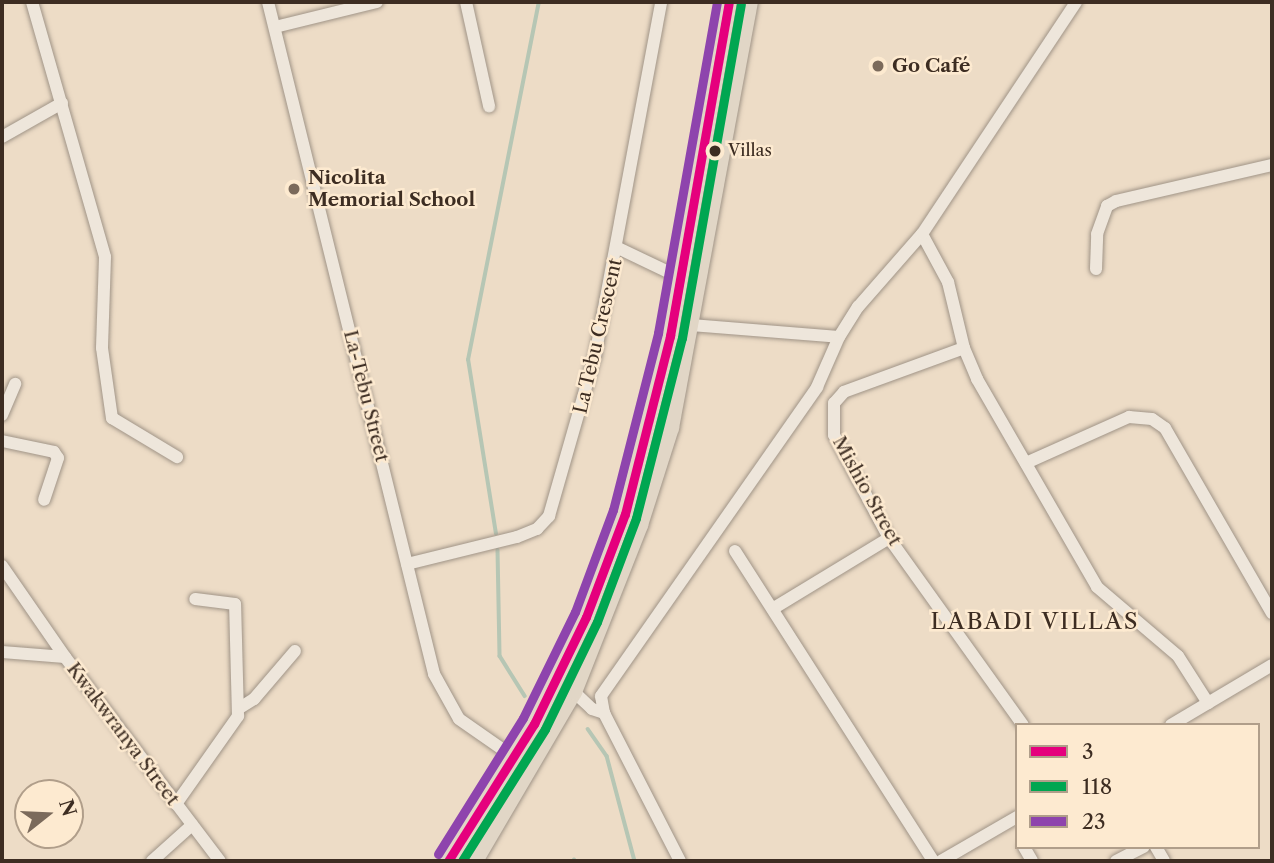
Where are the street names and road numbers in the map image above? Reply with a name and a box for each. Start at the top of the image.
street label: La Tebu Crescent [569,256,627,416]
street label: La-Tebu Street [339,328,393,464]
street label: Mishio Street [828,432,906,550]
street label: Kwakwranya Street [62,658,184,810]

